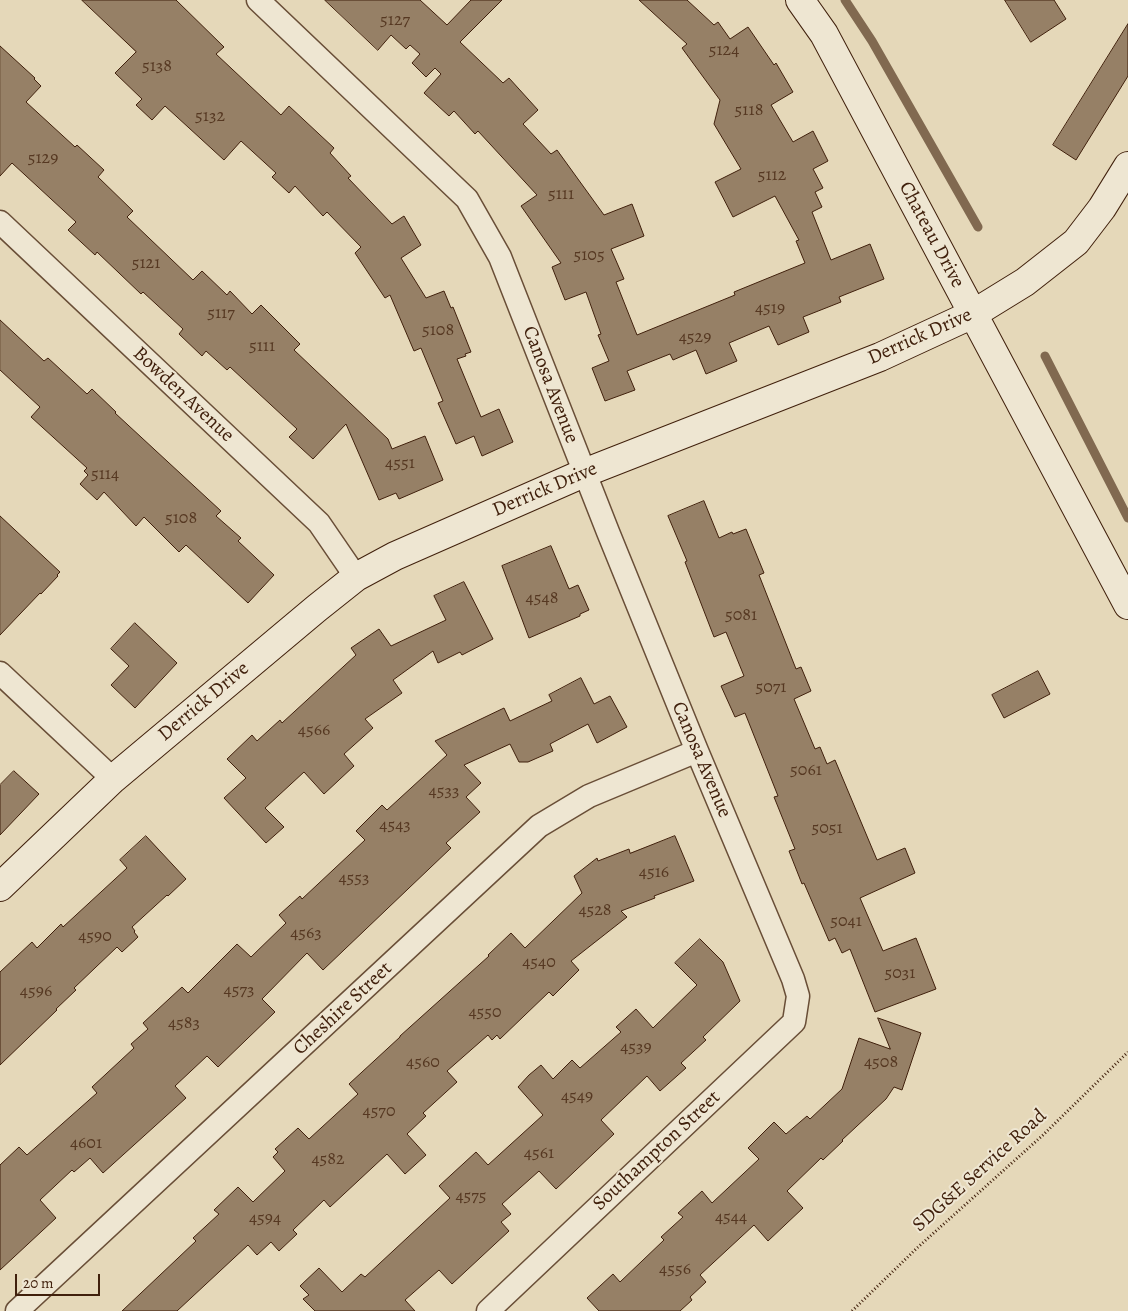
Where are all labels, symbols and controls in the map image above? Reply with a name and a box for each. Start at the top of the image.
house number: 5127 [380,10,410,32]
house number: 5124 [709,40,739,62]
house number: 5138 [142,56,172,78]
house number: 5118 [735,100,763,122]
house number: 5132 [195,106,225,128]
house number: 5129 [28,148,58,170]
house number: 5112 [758,165,786,187]
street label: Chateau Drive [893,178,969,292]
house number: 5111 [548,184,574,206]
house number: 5105 [573,245,605,267]
house number: 5121 [132,253,160,275]
house number: 4519 [755,298,785,320]
house number: 5117 [207,303,235,325]
street label: Derrick Drive [864,303,976,371]
house number: 5108 [422,320,454,342]
street label: Canosa Avenue [517,323,583,447]
house number: 4529 [679,327,711,349]
house number: 5111 [249,336,275,358]
street label: Bowden Avenue [128,342,238,448]
house number: 4551 [385,453,415,475]
street label: Derrick Drive [489,457,601,523]
house number: 5114 [91,464,119,486]
house number: 5108 [165,508,197,530]
house number: 4548 [526,588,558,610]
house number: 5081 [725,605,757,627]
street label: Derrick Drive [154,657,254,747]
house number: 5071 [755,677,787,699]
street label: Canosa Avenue [666,698,736,822]
house number: 4566 [298,720,330,742]
house number: 5061 [790,760,822,782]
house number: 4533 [429,781,459,803]
house number: 4543 [379,815,411,837]
house number: 5051 [811,818,843,840]
house number: 4516 [639,862,669,884]
house number: 4553 [338,868,370,890]
house number: 4528 [578,900,612,922]
house number: 5041 [830,911,862,933]
house number: 4563 [290,923,322,945]
house number: 4590 [78,926,112,948]
house number: 4540 [522,952,556,974]
street label: Cheshire Street [289,957,397,1061]
house number: 5031 [885,963,915,985]
house number: 4573 [224,980,254,1002]
house number: 4596 [20,981,52,1003]
house number: 4550 [468,1002,502,1024]
house number: 4583 [168,1013,200,1035]
house number: 4539 [620,1037,652,1059]
house number: 4560 [406,1052,440,1074]
house number: 4508 [864,1052,898,1074]
house number: 4549 [561,1086,593,1108]
street label: Southampton Street [588,1086,726,1216]
house number: 4570 [362,1101,396,1123]
street label: SDG&E Service Road [908,1104,1052,1238]
house number: 4601 [70,1133,102,1155]
house number: 4561 [524,1143,554,1165]
house number: 4582 [311,1149,345,1171]
house number: 4575 [455,1186,487,1208]
house number: 4544 [715,1207,747,1229]
house number: 4594 [249,1208,281,1230]
house number: 4556 [659,1259,691,1281]
scale bar [18,1264,102,1296]
text: 20 m [23,1273,54,1293]

